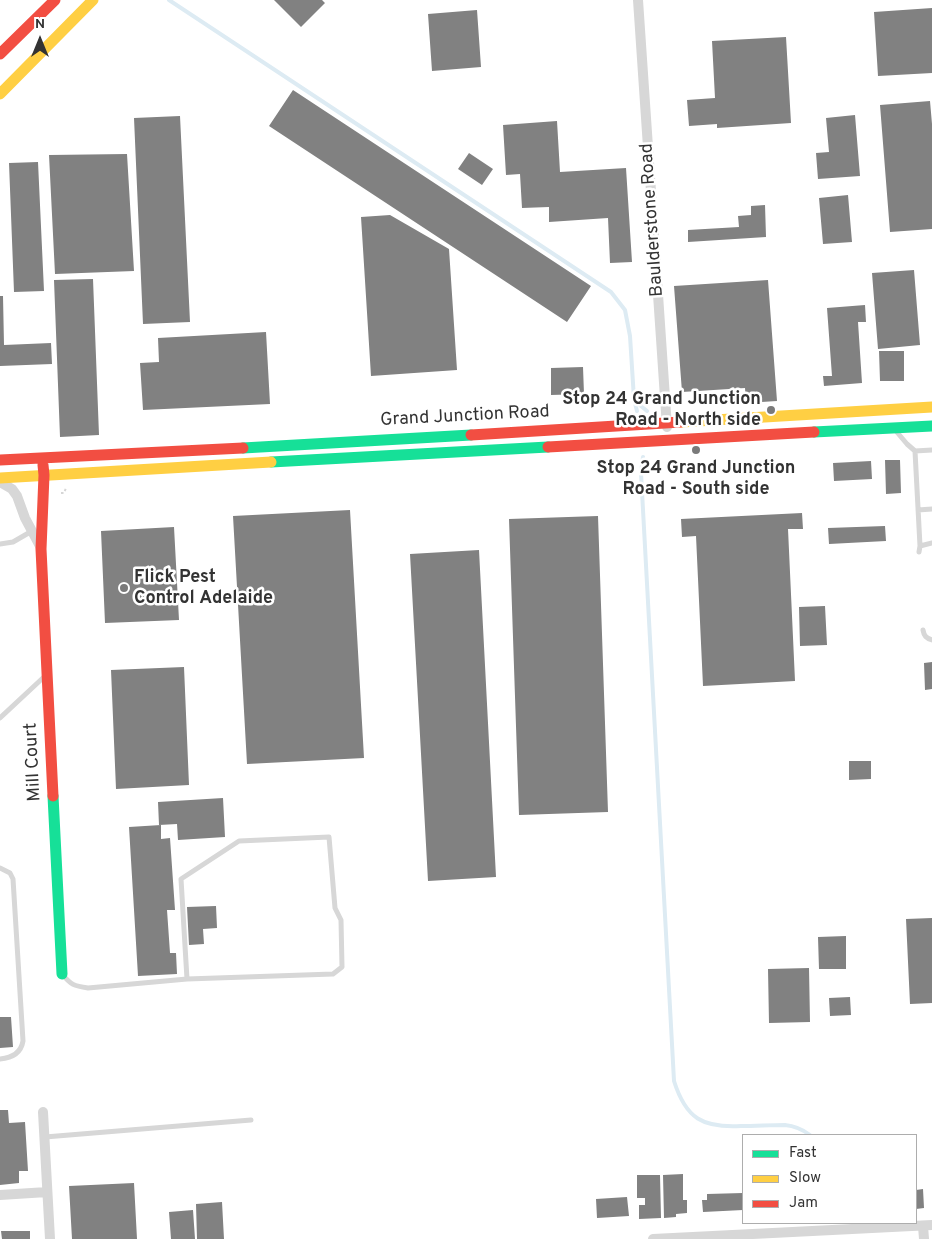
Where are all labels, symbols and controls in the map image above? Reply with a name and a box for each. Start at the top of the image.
north arrow [15,15,65,65]
text: N [35,16,45,33]
street label: Baulderstone Road [637,142,669,298]
place label: Stop 24 Grand Junction Road - North side [562,389,761,432]
street label: Grand Junction Road [380,402,550,432]
marker: Stop 24 Grand Junction Road - North side [765,404,777,416]
marker: Stop 24 Grand Junction Road - South side [690,444,702,456]
place label: Stop 24 Grand Junction Road - South side [597,458,795,500]
place label: Flick Pest Control Adelaide [134,567,273,610]
marker: Flick Pest Control Adelaide [118,582,130,594]
street label: Mill Court [21,722,47,802]
legend [742,1134,917,1224]
text: Fast [789,1144,817,1163]
text: Slow [789,1169,821,1188]
text: Jam [789,1194,818,1213]

